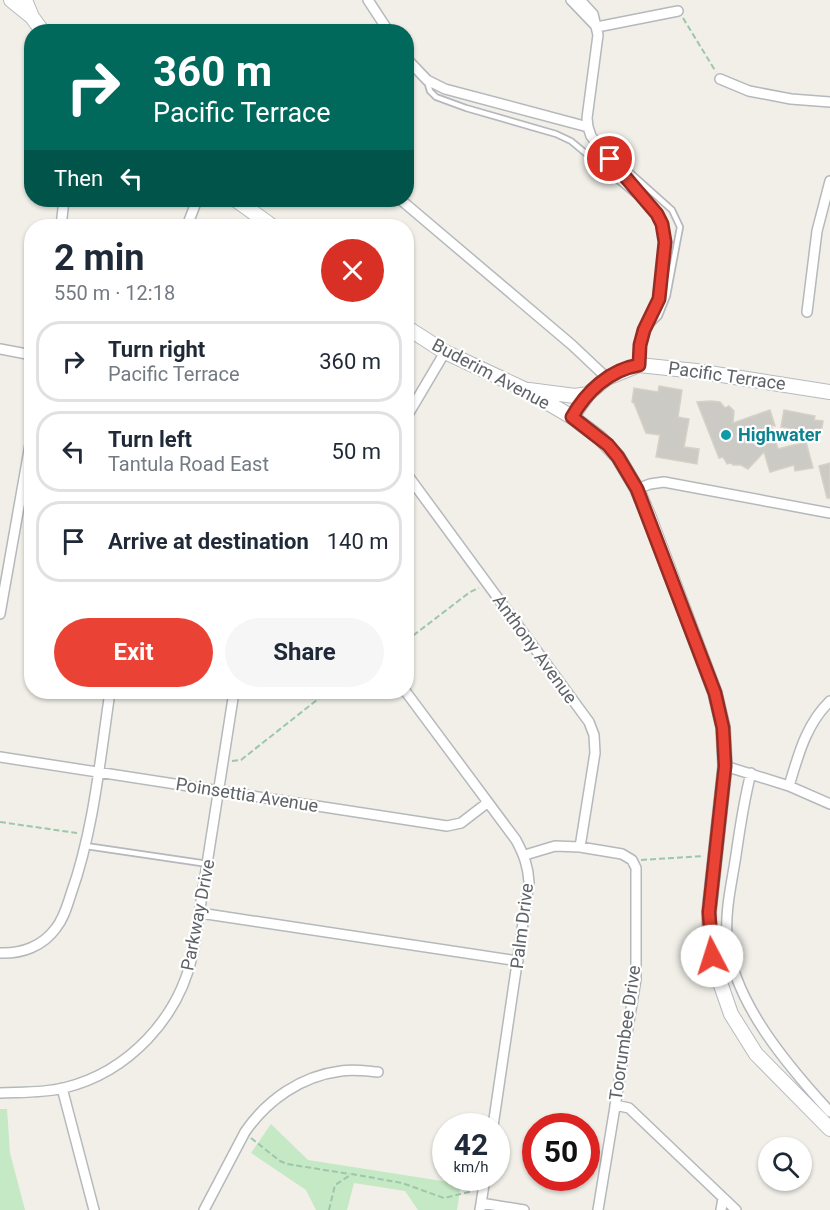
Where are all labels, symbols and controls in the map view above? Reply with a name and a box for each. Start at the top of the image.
text: 360 m [153,47,272,96]
icon: right [54,48,132,126]
text: Pacific Terrace [153,97,331,129]
pin [584,133,635,184]
icon: arrive [593,142,626,175]
icon: left [115,162,148,195]
text: Then [54,166,103,191]
text: 2 min [54,237,145,279]
button: close [321,239,384,302]
text: 550 m · 12:18 [54,281,175,305]
street label: Buderim Avenue [429,334,554,413]
text: Turn right [108,337,205,362]
icon: right [57,345,90,378]
text: 360 m [319,349,381,374]
street label: Pacific Terrace [667,357,787,394]
text: Pacific Terrace [108,362,240,386]
place label: Highwater [738,424,822,445]
text: Turn left [108,427,192,452]
marker: Highwater [719,428,733,442]
icon: left [57,435,90,468]
text: 50 m [332,439,381,464]
text: Tantula Road East [108,452,269,476]
icon: arrive [57,525,90,558]
text: Arrive at destination [108,529,309,554]
text: 140 m [327,529,389,554]
street label: Anthony Avenue [489,590,582,707]
button: Exit [54,618,213,687]
button: Share [225,618,384,687]
street label: Poinsettia Avenue [174,773,320,816]
street label: Parkway Drive [176,857,219,972]
street label: Palm Drive [506,882,537,970]
position arrow [680,924,744,988]
street label: Toorumbee Drive [605,964,644,1102]
speed limit sign: 50 [522,1113,600,1191]
text: 42 [454,1127,488,1162]
map controls [758,1137,812,1191]
button: search [758,1137,812,1191]
text: km/h [453,1158,489,1176]

